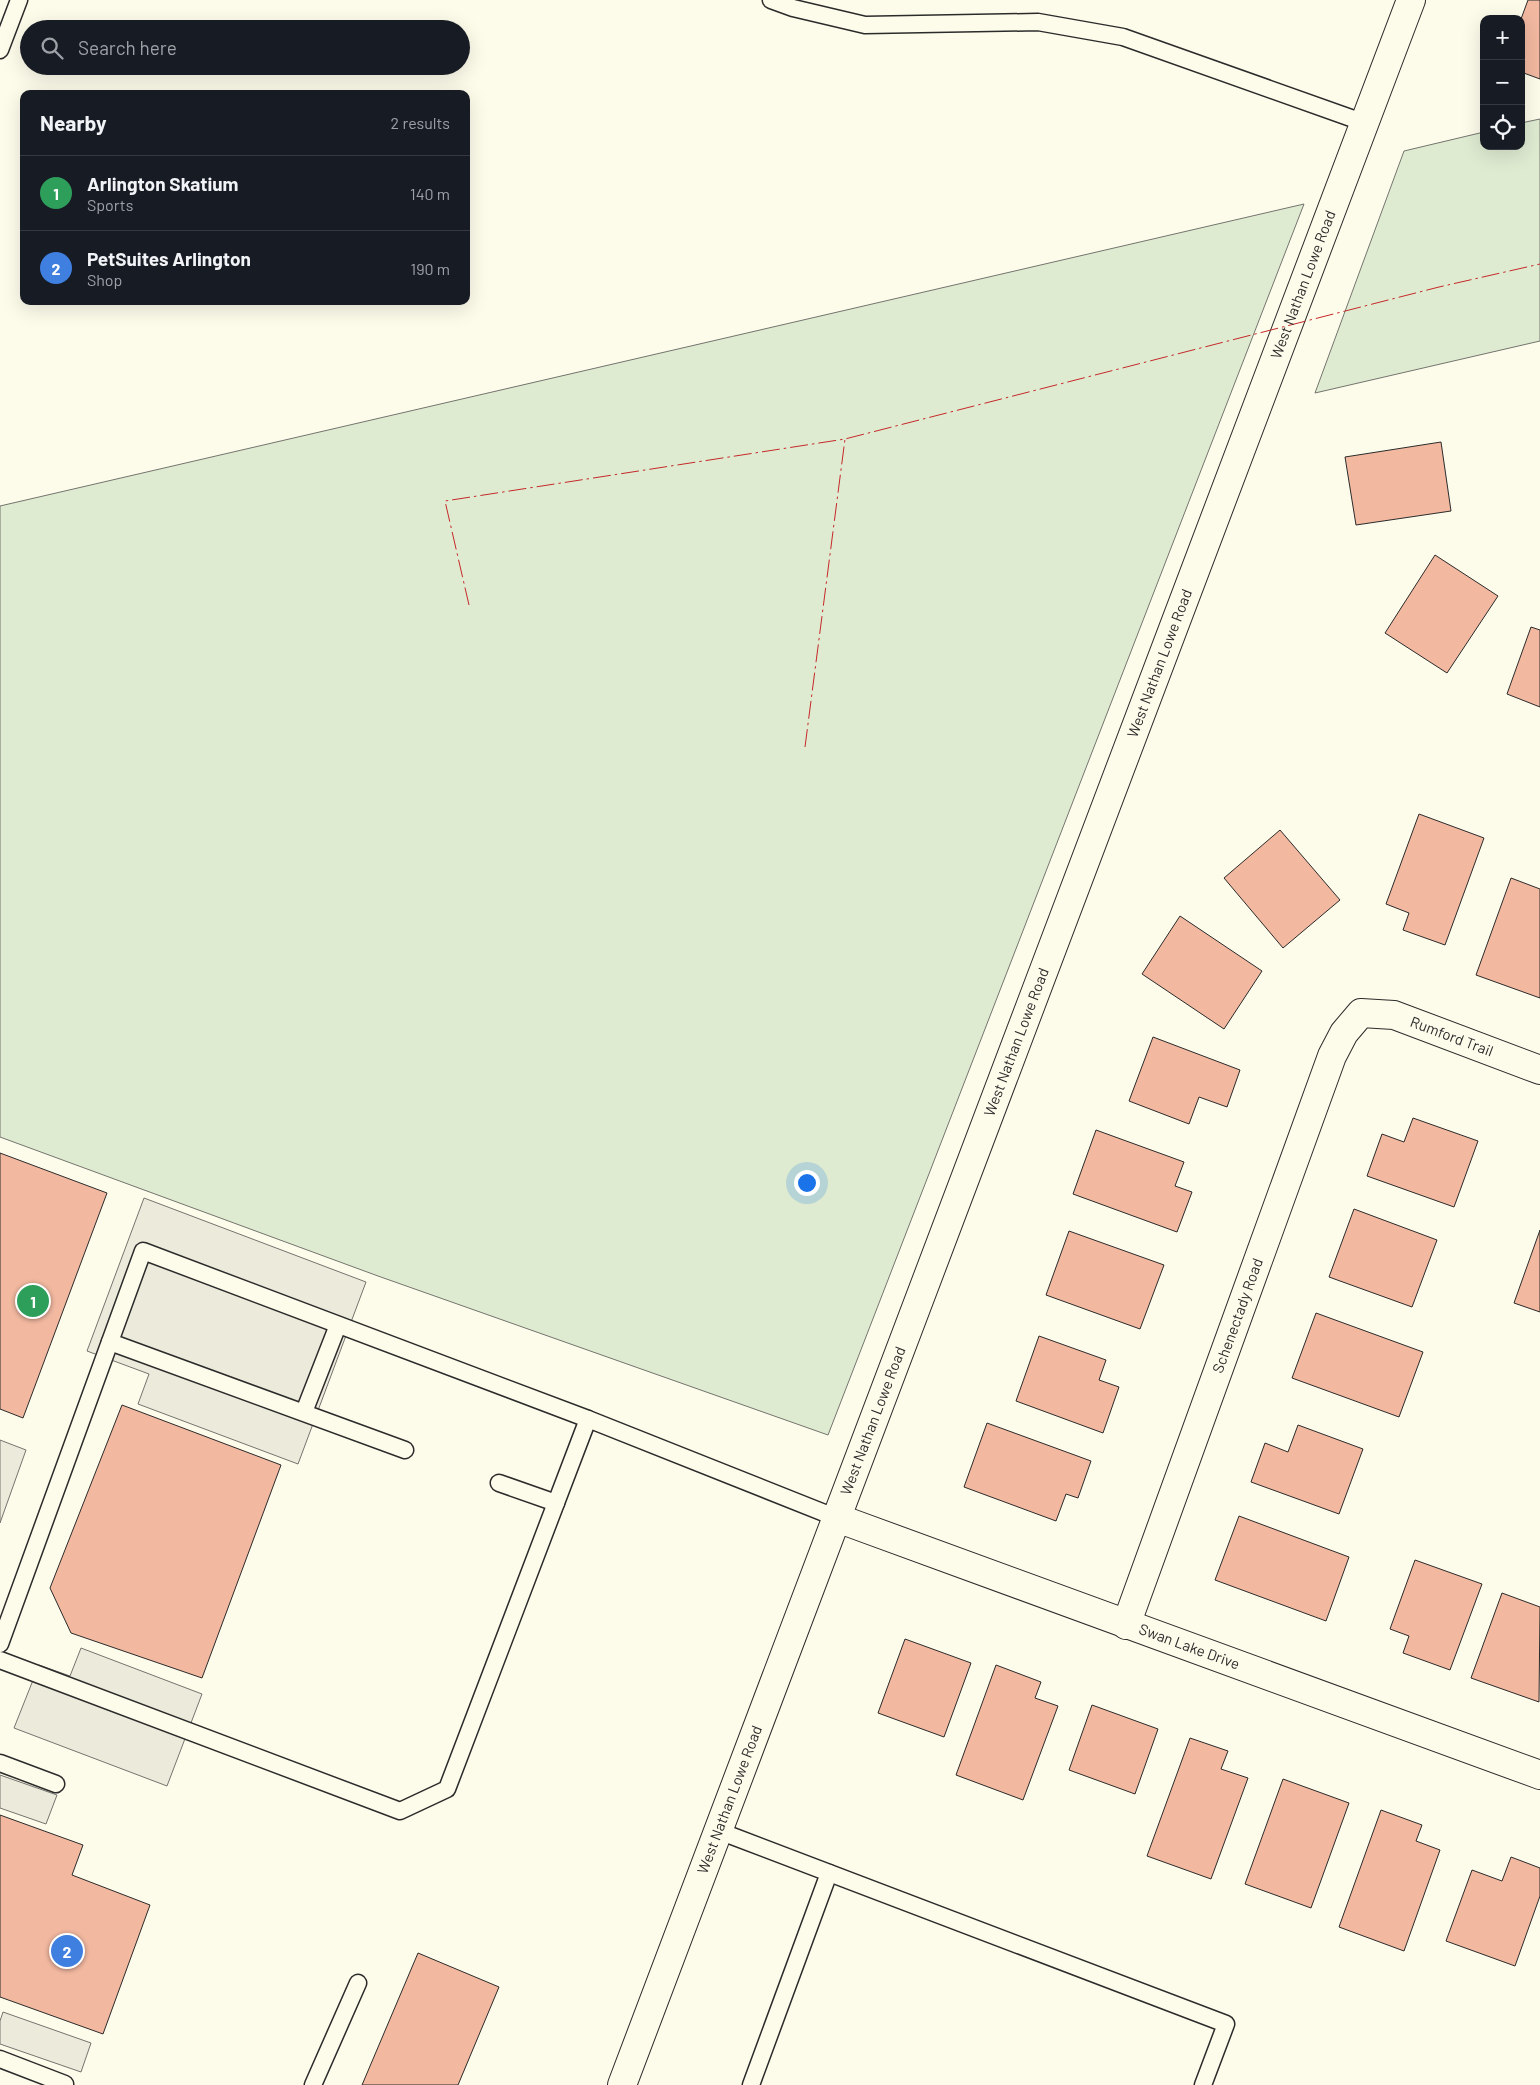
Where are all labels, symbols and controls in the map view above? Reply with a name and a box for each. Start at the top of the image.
map controls [1480,15,1525,150]
button: + [1480,15,1525,60]
search box [20,20,470,75]
icon: search [38,34,66,62]
text: Search here [78,36,177,59]
button: − [1480,60,1525,105]
button: locate [1480,105,1525,150]
text: Nearby [40,110,106,135]
text: 2 results [391,113,450,132]
text: Arlington Skatium [87,172,238,195]
text: 1 [53,184,59,203]
text: 140 m [410,184,450,203]
text: Sports [87,195,133,214]
street label: West Nathan Lowe Road [1266,208,1339,361]
text: PetSuites Arlington [87,247,251,270]
text: 2 [52,259,60,278]
text: 190 m [411,259,450,278]
text: Shop [87,270,122,289]
street label: West Nathan Lowe Road [1123,586,1195,740]
street label: West Nathan Lowe Road [979,965,1052,1119]
street label: Rumford Trail [1408,1012,1496,1060]
your location [794,1170,820,1196]
street label: Schenectady Road [1208,1255,1266,1375]
pin: 1 [17,1282,49,1320]
street label: West Nathan Lowe Road [836,1344,909,1497]
street label: Swan Lake Drive [1137,1619,1242,1672]
street label: West Nathan Lowe Road [693,1723,765,1876]
pin: 2 [51,1932,83,1970]

